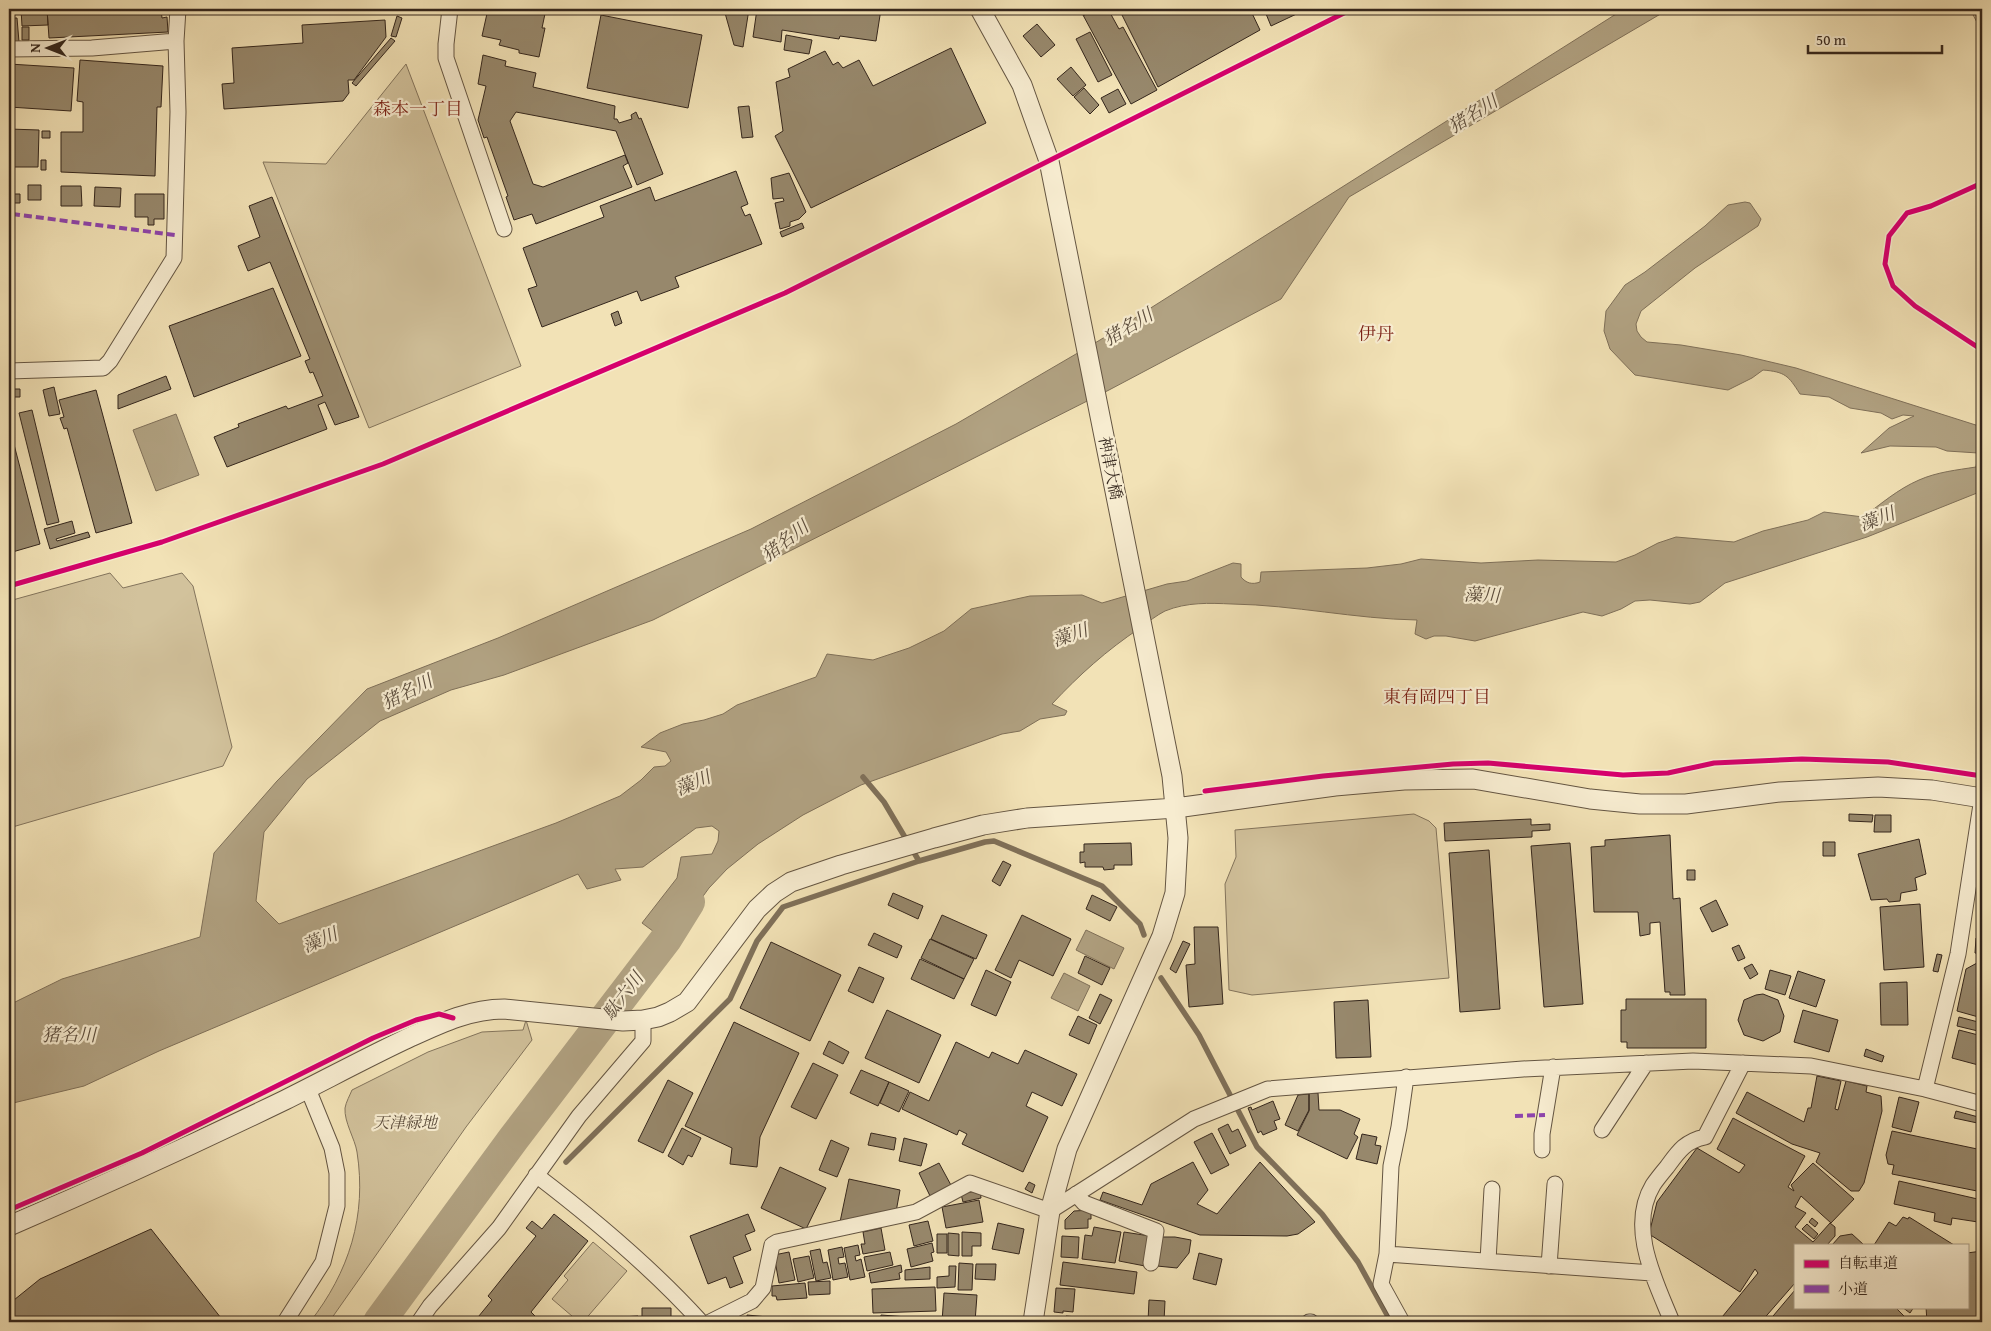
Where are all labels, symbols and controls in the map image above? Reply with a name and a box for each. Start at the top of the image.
north arrow [22,22,72,72]
scale bar [1808,22,1942,54]
text: 50 m [1816,29,1847,50]
text: N [25,43,45,53]
water label: 猪名川 [1443,87,1504,139]
district label: 森本一丁目 [373,95,463,122]
water label: 猪名川 [1098,300,1160,352]
district label: 伊丹 [1358,320,1394,347]
street label: 神津大橋 [1093,434,1129,502]
water label: 藻川 [1855,499,1900,538]
water label: 猪名川 [755,512,816,568]
water label: 藻川 [1464,580,1502,609]
water label: 藻川 [1048,615,1093,653]
water label: 猪名川 [377,666,439,716]
district label: 東有岡四丁目 [1383,683,1491,710]
water label: 藻川 [671,762,716,802]
water label: 藻川 [298,919,343,959]
water label: 駄六川 [596,964,651,1025]
water label: 猪名川 [42,1021,98,1048]
park label: 天津緑地 [373,1110,439,1134]
legend [1794,1244,1968,1308]
text: 自転車道 [1838,1252,1898,1273]
text: 小道 [1838,1278,1868,1299]

